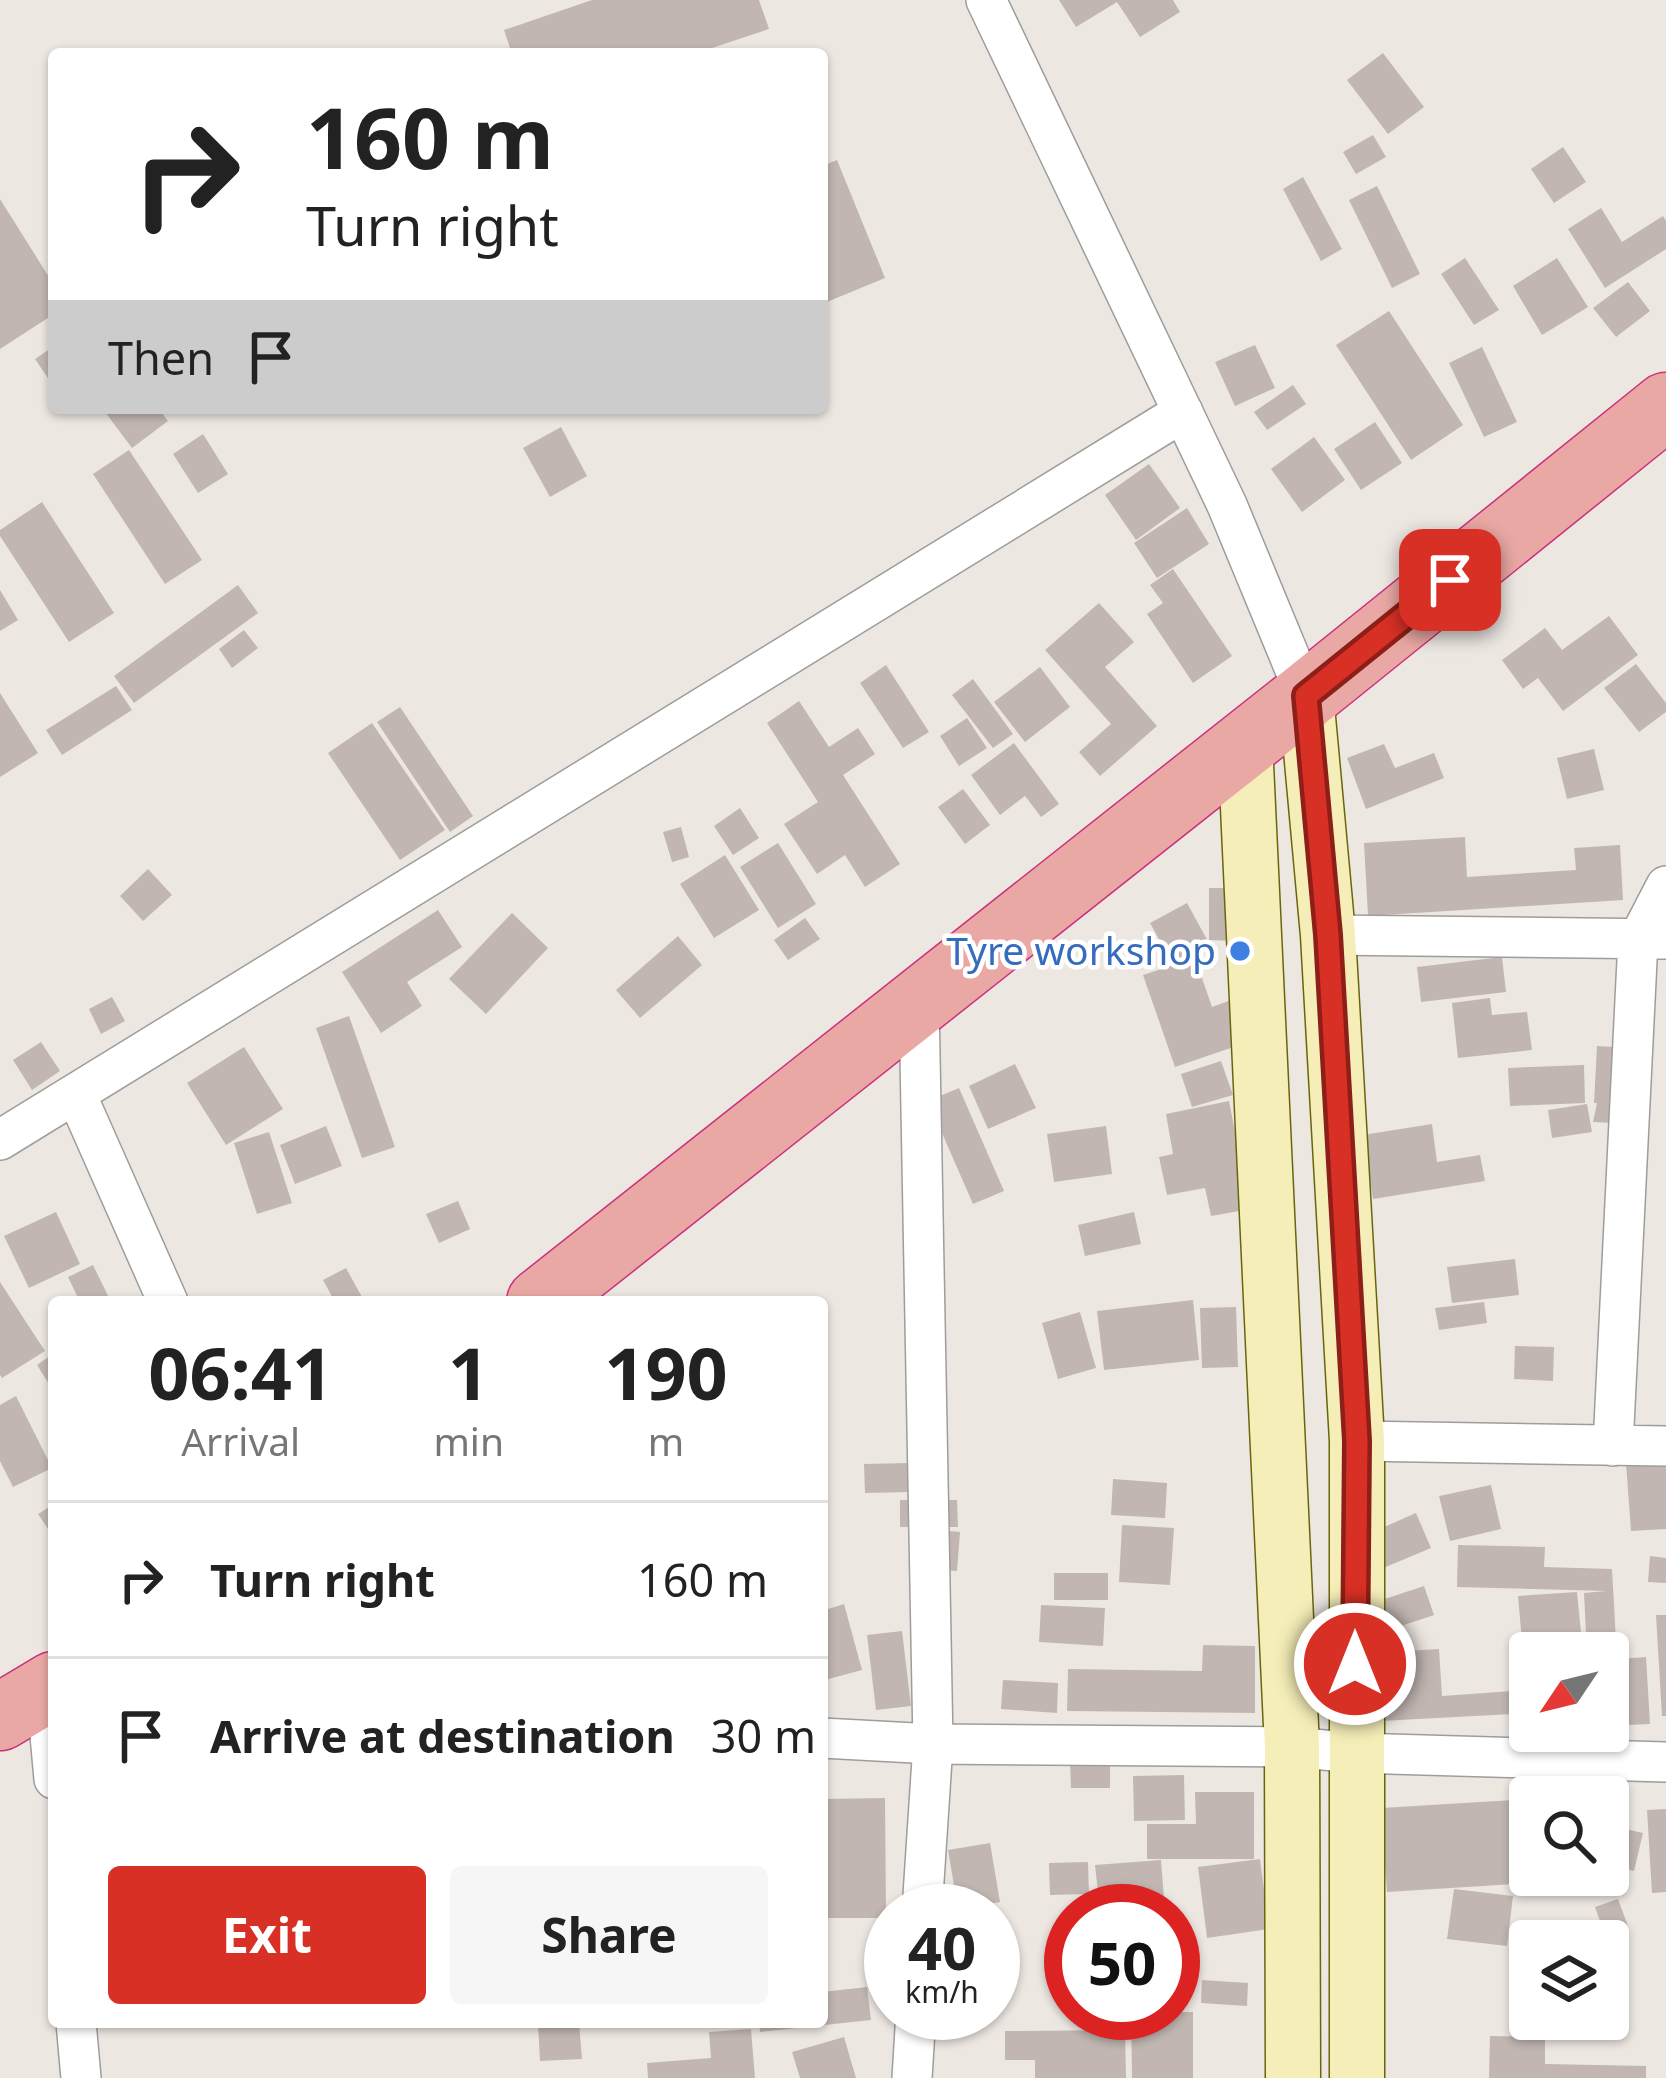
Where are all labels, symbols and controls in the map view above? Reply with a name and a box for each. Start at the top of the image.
text: 160 m [306,79,554,194]
icon: right [108,96,264,252]
text: Turn right [306,188,559,262]
icon: arrive [238,324,304,390]
text: Then [108,327,214,388]
pin [1399,529,1501,631]
icon: arrive [1417,547,1483,613]
place label: Tyre workshop [946,923,1216,976]
marker: Tyre workshop [1227,938,1253,964]
text: 06:41 [148,1323,333,1421]
text: 1 [448,1323,489,1421]
text: 190 [604,1323,728,1421]
text: Arrival [181,1414,300,1467]
text: min [433,1414,504,1467]
text: m [648,1414,684,1467]
icon: right [108,1547,174,1613]
text: Turn right [210,1549,435,1610]
text: 160 m [637,1549,768,1610]
position arrow [1292,1601,1418,1727]
north arrow [1509,1632,1629,1752]
map controls [1509,1632,1629,2040]
icon: arrive [108,1703,174,1769]
text: Arrive at destination [210,1705,675,1766]
text: 30 m [711,1705,816,1766]
button: search [1509,1776,1629,1896]
button: Exit [108,1866,426,2004]
button: Share [450,1866,768,2004]
speed limit sign: 50 [1044,1884,1200,2040]
text: 40 [908,1906,976,1988]
button: layers [1509,1920,1629,2040]
text: km/h [905,1971,979,2012]

